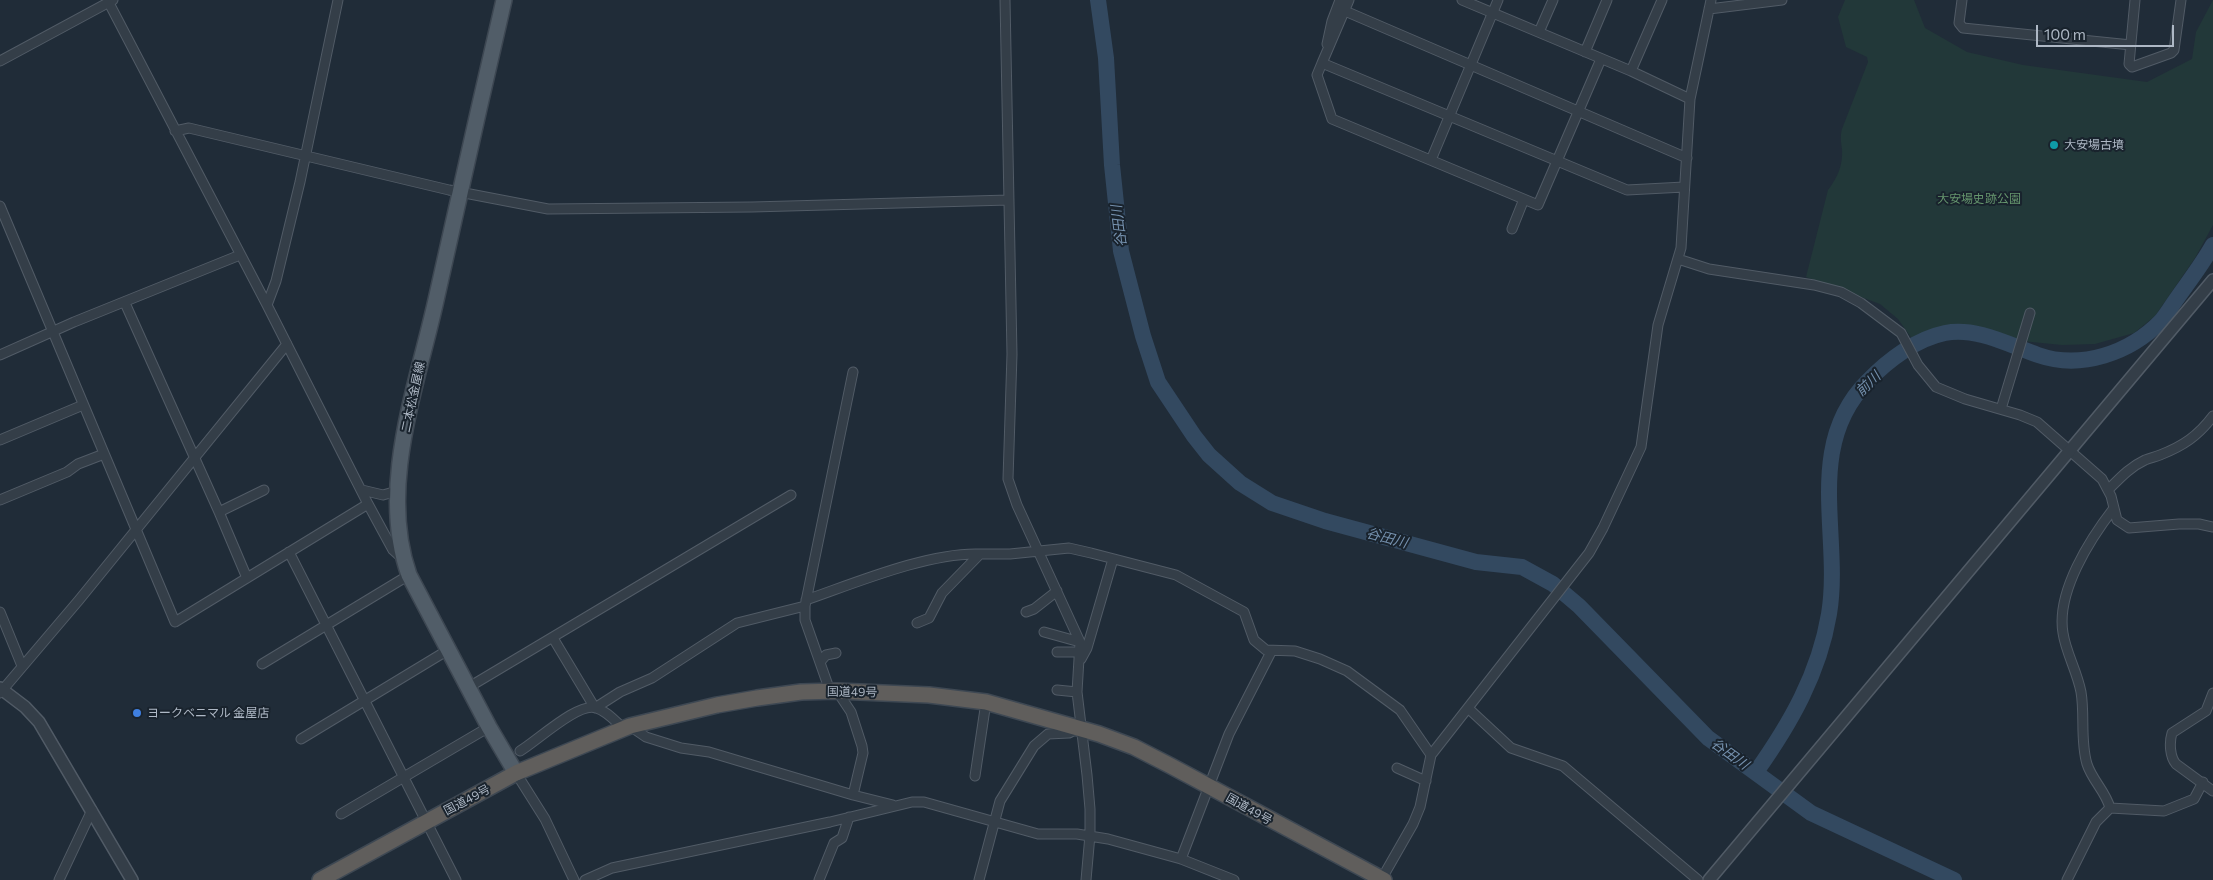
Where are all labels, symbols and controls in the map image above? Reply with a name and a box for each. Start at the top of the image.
scale bar [2038,15,2176,47]
text: 100 m [2044,25,2086,43]
place label: 大安場古墳 [2064,138,2124,152]
marker: 大安場古墳 [2048,139,2060,151]
park label: 大安場史跡公園 [1937,192,2021,206]
water label: 谷田川 [1108,204,1130,248]
street label: 二本松金屋線 [398,360,428,434]
water label: 前川 [1852,368,1884,400]
water label: 谷田川 [1365,524,1409,552]
street label: 国道49号 [827,684,877,700]
place label: ヨークベニマル 金屋店 [147,706,269,720]
marker: ヨークベニマル 金屋店 [131,707,143,719]
water label: 谷田川 [1708,735,1752,773]
street label: 国道49号 [441,782,493,818]
street label: 国道49号 [1223,790,1275,828]

